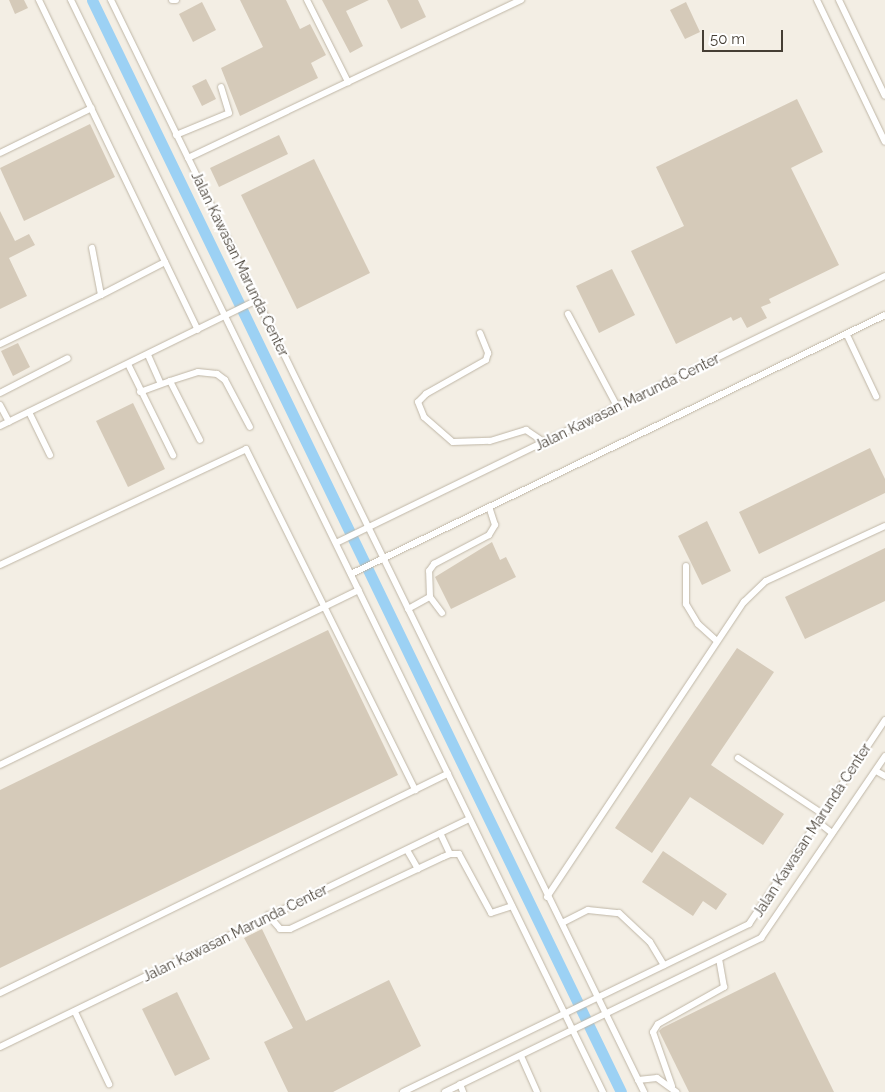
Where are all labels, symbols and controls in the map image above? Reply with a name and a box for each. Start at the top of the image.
scale bar [705,20,786,52]
text: 50 m [710,30,745,48]
street label: Jalan Kawasan Marunda Center [188,169,292,359]
street label: Jalan Kawasan Marunda Center [532,350,722,454]
street label: Jalan Kawasan Marunda Center [750,740,874,920]
street label: Jalan Kawasan Marunda Center [140,881,330,985]

